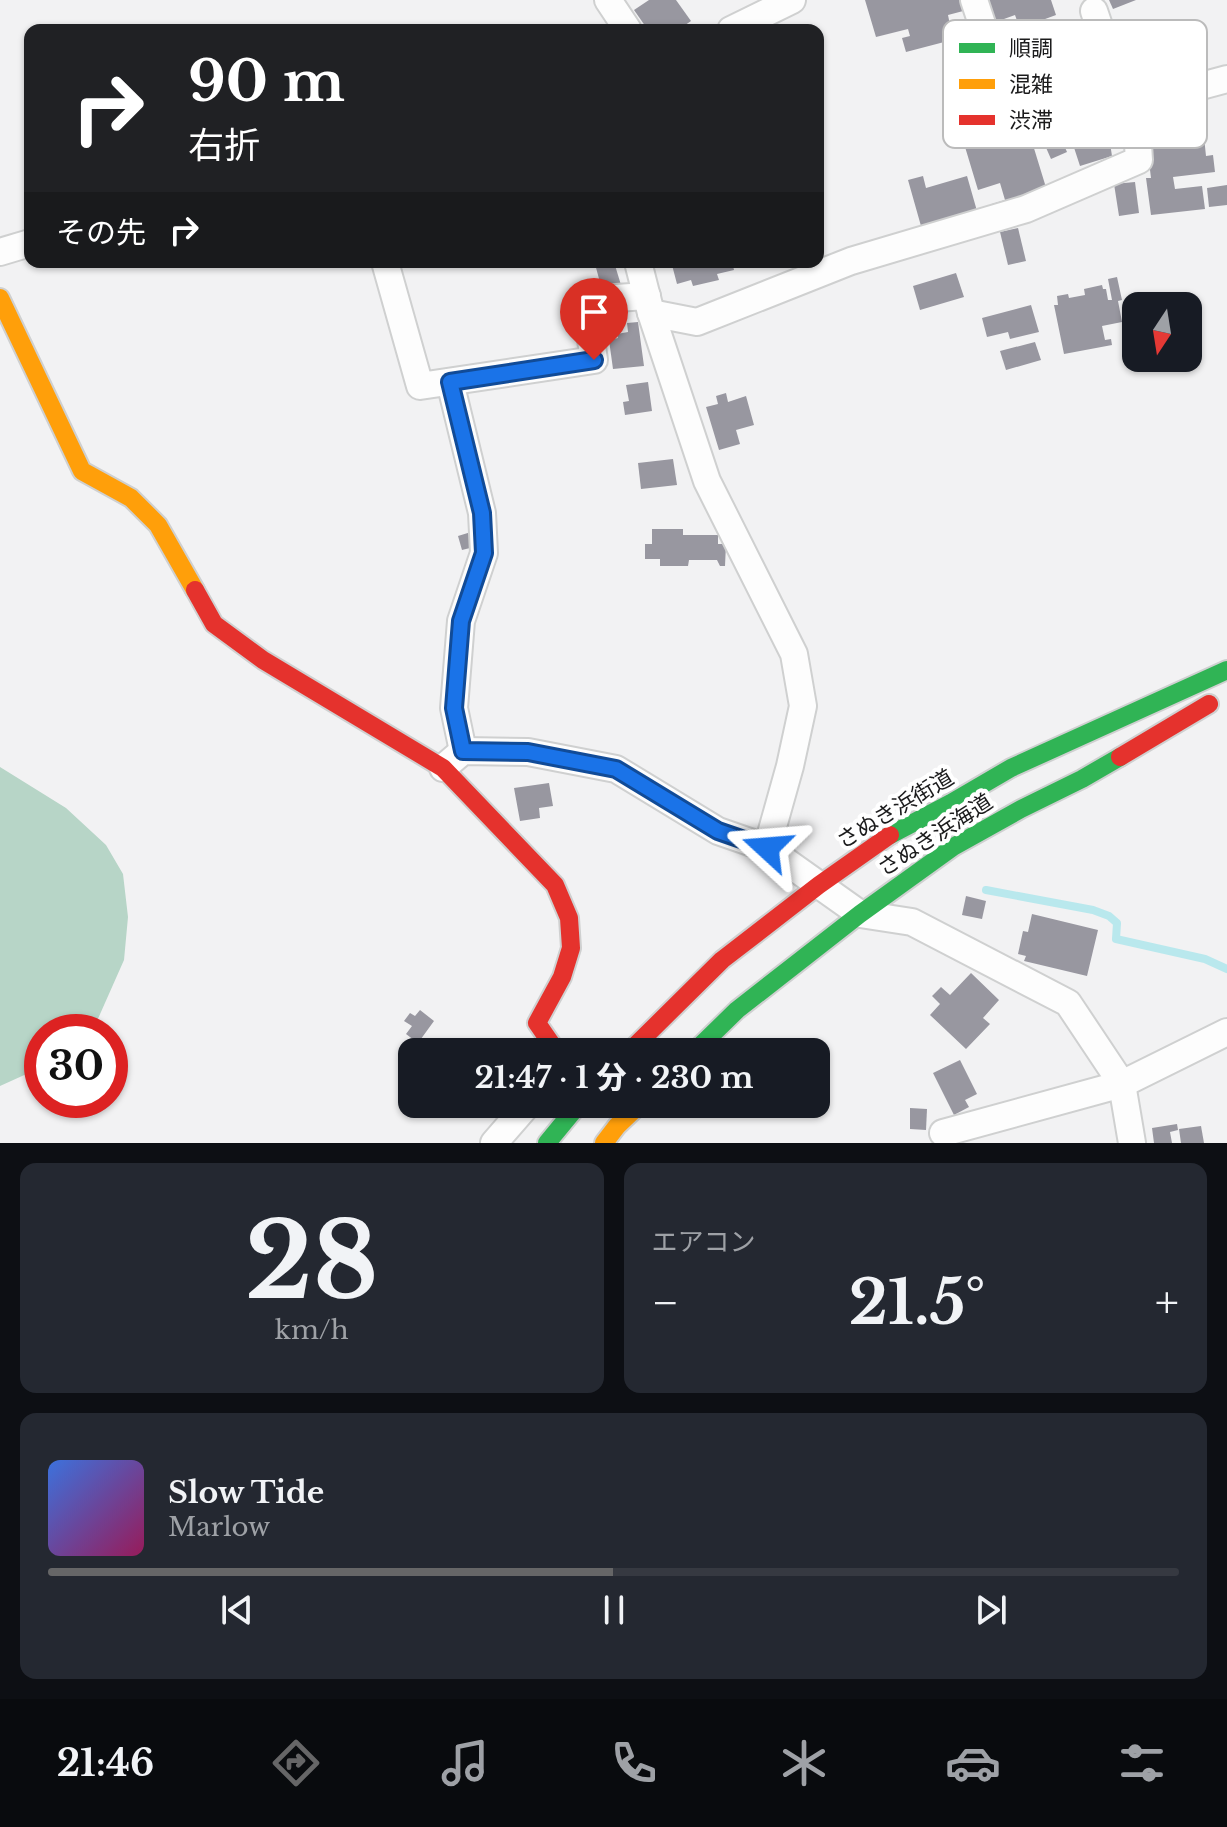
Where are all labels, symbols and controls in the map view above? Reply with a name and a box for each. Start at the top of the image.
legend [943,20,1207,148]
text: 順調 [1009,35,1053,62]
text: 90 m [188,47,345,116]
icon: right [56,56,160,160]
text: 混雑 [1009,71,1053,98]
text: 渋滞 [1009,107,1053,134]
text: 右折 [188,123,260,168]
icon: right [162,208,206,252]
text: その先 [56,214,146,251]
pin [560,278,628,360]
icon: arrive [572,290,616,334]
north arrow [1122,292,1202,372]
map controls [1122,292,1202,372]
street label: さぬき浜街道 [832,764,958,854]
street label: さぬき浜海道 [872,788,998,882]
position arrow [725,806,809,890]
speed limit sign: 30 [24,1014,128,1118]
text: 21:47 · 1 分 · 230 m [475,1059,753,1096]
text: 28 [245,1197,379,1326]
text: エアコン [652,1226,756,1258]
text: 21.5° [849,1266,985,1340]
text: − [652,1275,679,1330]
text: + [1155,1275,1179,1330]
text: km/h [275,1314,349,1346]
text: Slow Tide [168,1474,324,1511]
text: Marlow [168,1511,270,1543]
icon: previous [215,1588,259,1632]
icon: pause [592,1588,636,1632]
icon: next [969,1588,1013,1632]
icon: directions [268,1735,324,1791]
icon: music [437,1735,493,1791]
icon: phone [606,1735,662,1791]
icon: climate [776,1735,832,1791]
icon: car [945,1735,1001,1791]
icon: filters [1114,1735,1170,1791]
text: 21:46 [57,1741,154,1786]

